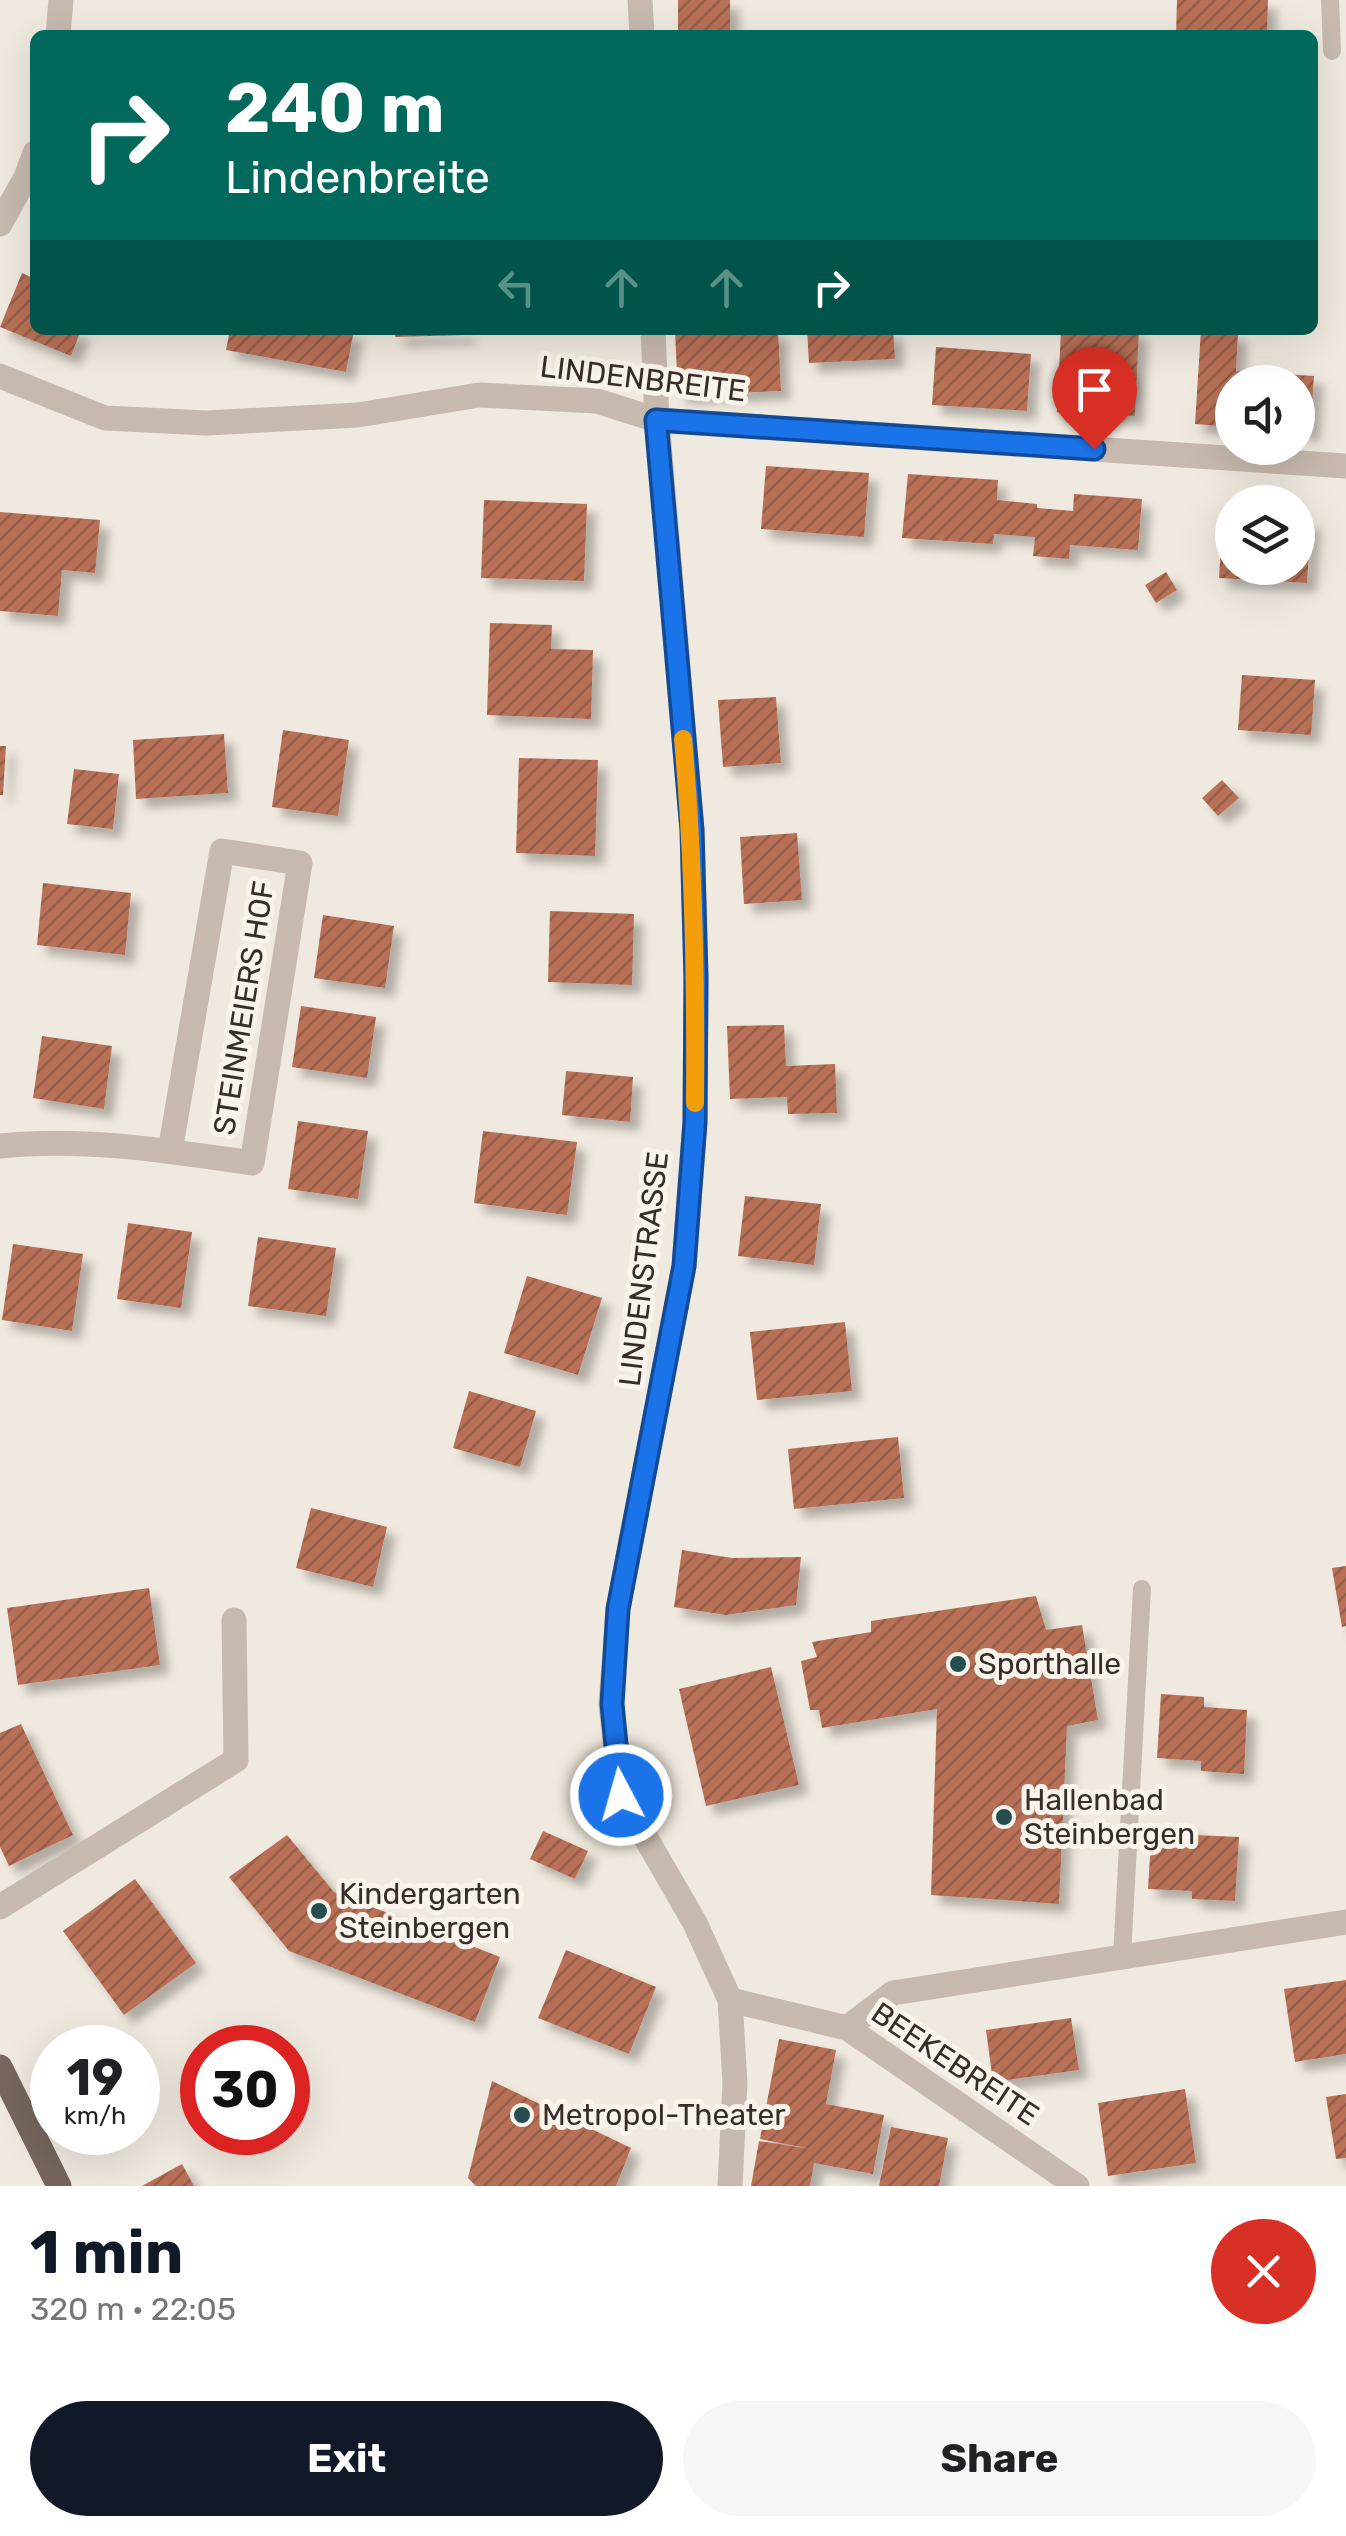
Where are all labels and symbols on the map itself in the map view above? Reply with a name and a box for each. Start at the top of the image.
pin [1052,347,1137,450]
street label: LINDENBREITE [538,349,748,409]
street label: STEINMEIERS HOF [206,879,282,1137]
street label: LINDENSTRASSE [612,1149,676,1389]
place label: Sporthalle [978,1646,1121,1682]
marker: Sporthalle [947,1653,969,1675]
position arrow [569,1743,673,1847]
place label: Hallenbad Steinbergen [1024,1782,1195,1852]
marker: Hallenbad Steinbergen [993,1806,1015,1828]
place label: Kindergarten Steinbergen [339,1876,521,1946]
marker: Kindergarten Steinbergen [308,1900,330,1922]
street label: BEEKEBREITE [864,1995,1046,2133]
speed limit sign: 30 [180,2025,310,2155]
place label: Metropol-Theater [542,2097,786,2133]
marker: Metropol-Theater [511,2104,533,2126]

